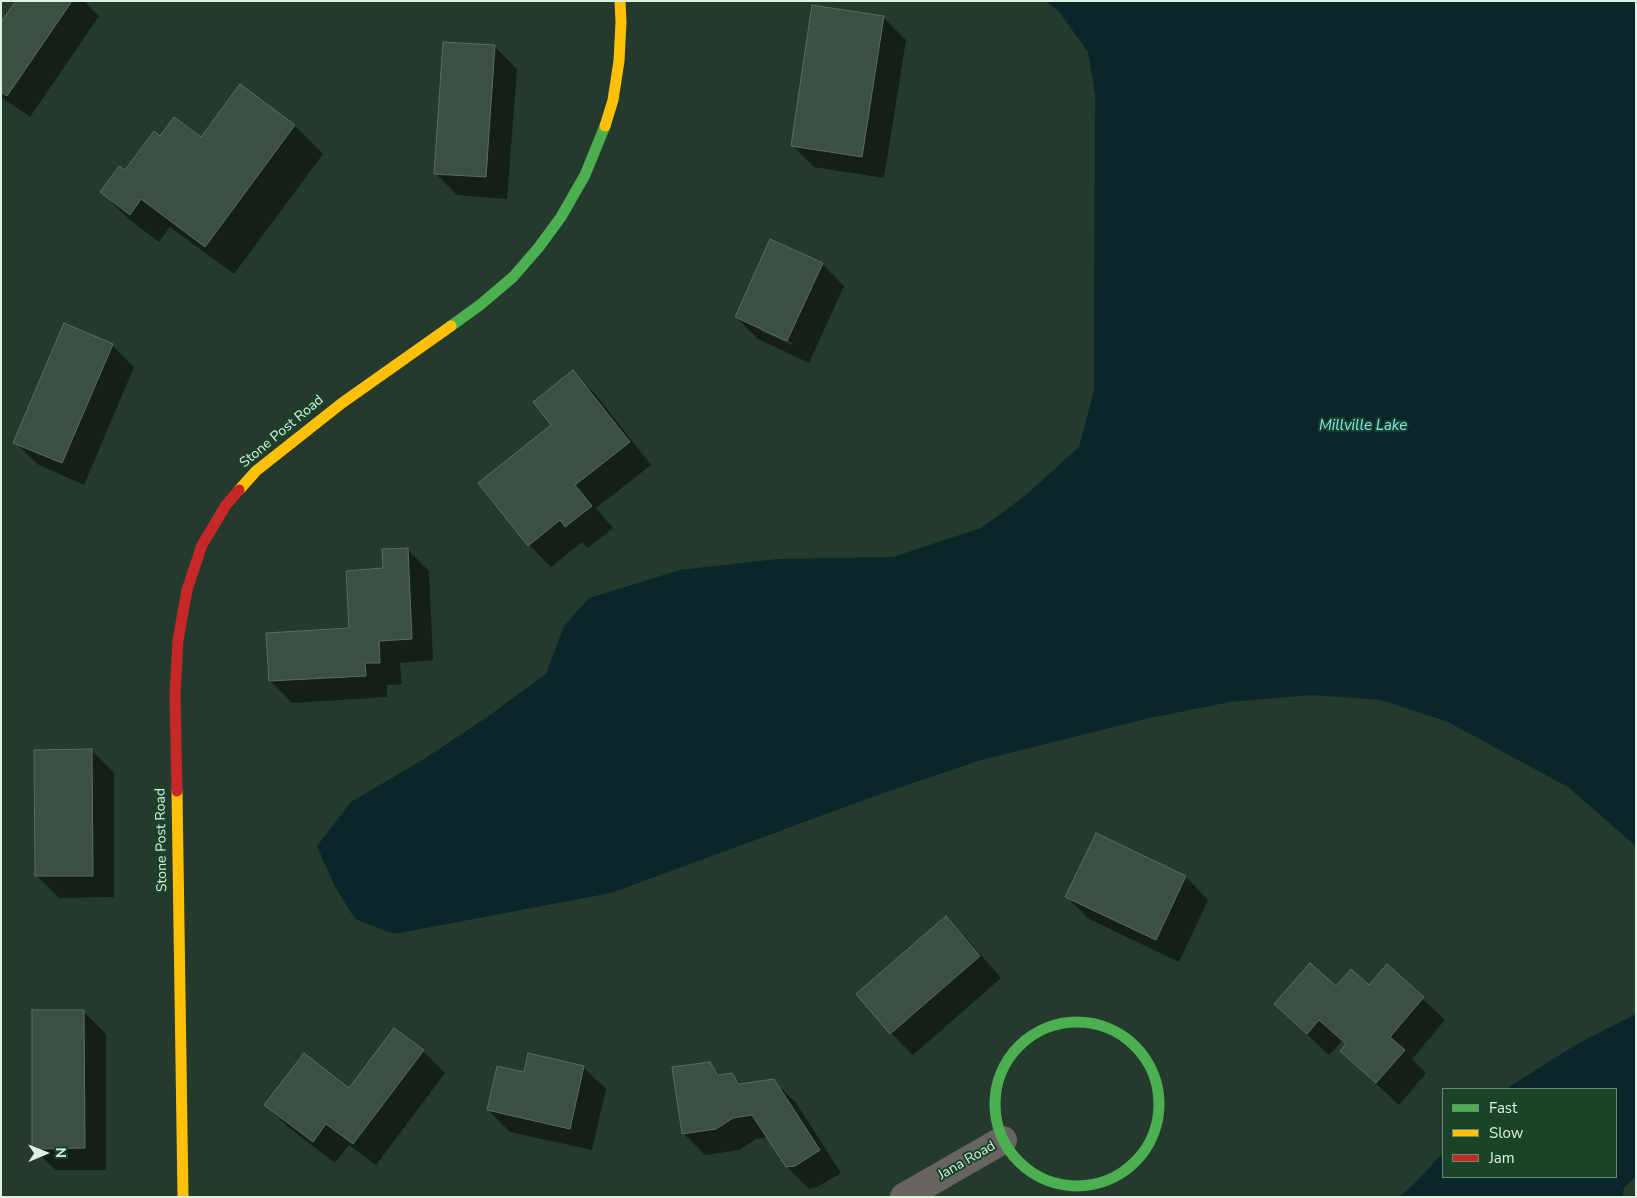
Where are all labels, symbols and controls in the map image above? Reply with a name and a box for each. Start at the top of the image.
street label: Stone Post Road [237,392,327,472]
water label: Millville Lake [1319,417,1407,435]
street label: Stone Post Road [153,788,171,892]
legend [1442,1088,1617,1178]
text: Fast [1489,1098,1517,1118]
text: Slow [1489,1123,1523,1143]
north arrow [20,1128,70,1178]
street label: Jana Road [935,1138,999,1184]
text: N [51,1147,70,1158]
text: Jam [1489,1148,1515,1168]

